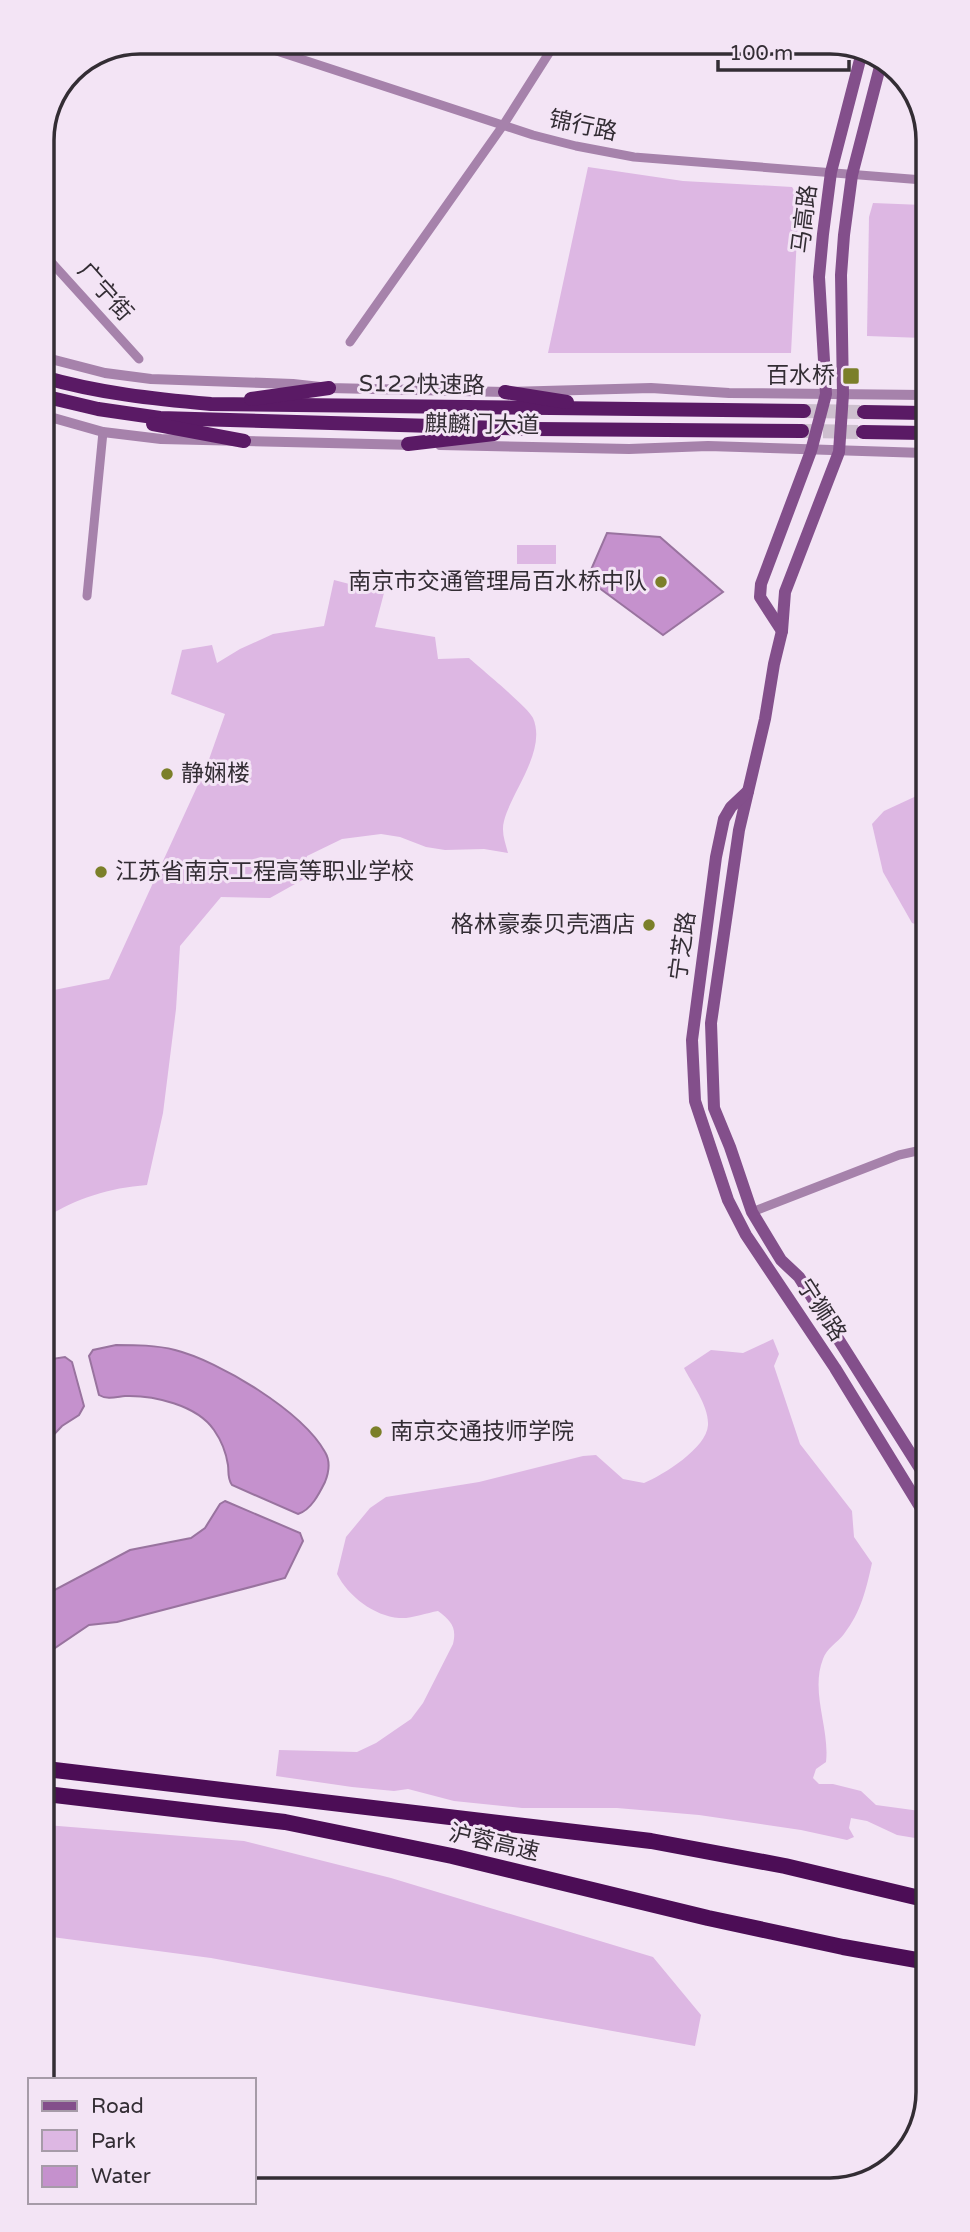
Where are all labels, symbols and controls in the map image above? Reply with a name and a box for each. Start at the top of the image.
scale bar [718,28,849,72]
text: 100 m [729,41,793,66]
street label: 锦行路 [546,105,620,147]
street label: 马高路 [787,183,823,255]
street label: 广宁街 [72,257,138,327]
place label: 百水桥 [766,362,835,390]
marker: 百水桥 [841,366,861,386]
street label: S122快速路 [359,370,485,400]
street label: 麒麟门大道 [424,410,540,440]
place label: 南京市交通管理局百水桥中队 [348,568,647,596]
marker: 南京市交通管理局百水桥中队 [653,574,669,590]
place label: 静娴楼 [181,760,250,788]
marker: 静娴楼 [159,766,175,782]
place label: 江苏省南京工程高等职业学校 [115,858,414,886]
marker: 江苏省南京工程高等职业学校 [93,864,109,880]
street label: 宁芝路 [664,910,702,982]
place label: 格林豪泰贝壳酒店 [451,911,635,939]
marker: 格林豪泰贝壳酒店 [641,917,657,933]
street label: 宁狮路 [790,1273,852,1347]
place label: 南京交通技师学院 [390,1418,574,1446]
marker: 南京交通技师学院 [368,1424,384,1440]
street label: 沪蓉高速 [446,1819,542,1867]
legend [28,2078,256,2204]
text: Road [91,2094,144,2119]
text: Park [91,2129,136,2154]
text: Water [91,2164,151,2189]

